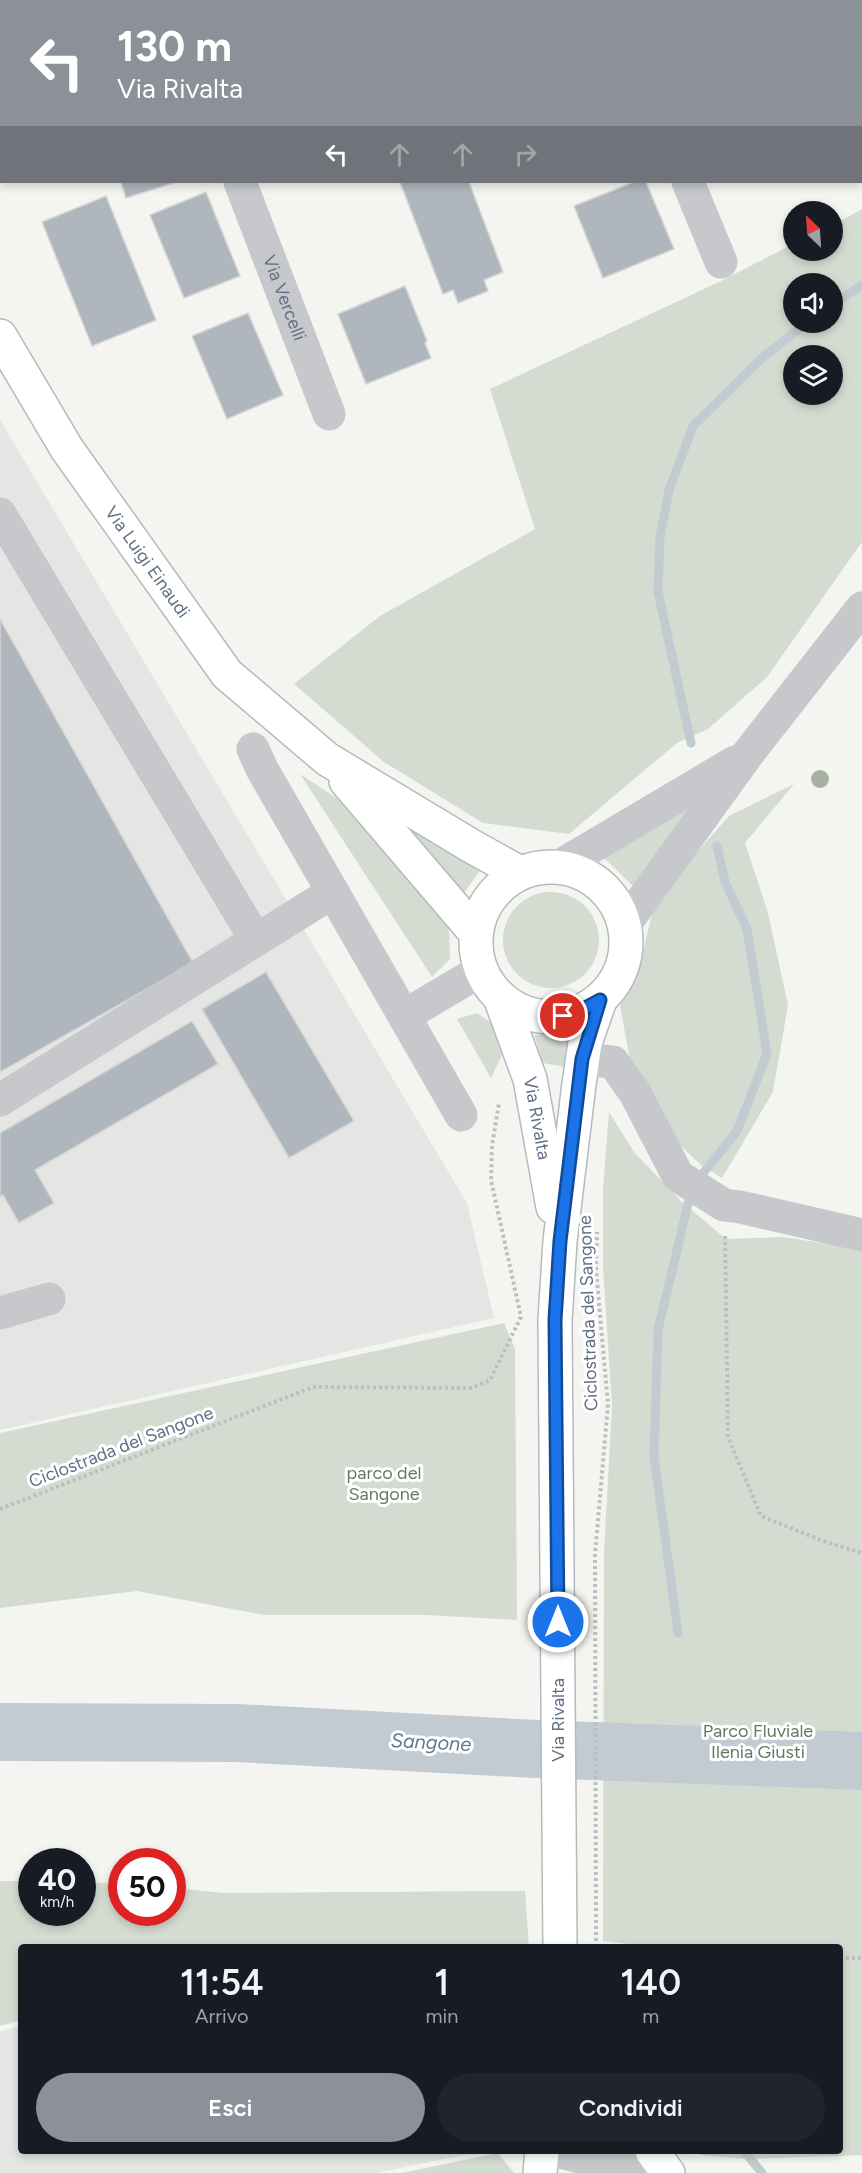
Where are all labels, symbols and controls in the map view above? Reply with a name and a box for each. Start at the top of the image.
text: 130 m [117,21,232,72]
icon: left [18,24,96,102]
text: Via Rivalta [117,72,243,105]
icon: left [320,138,353,171]
icon: ahead [383,138,416,171]
icon: ahead [446,138,479,171]
icon: right [509,138,542,171]
north arrow [783,201,843,261]
map controls [783,201,843,405]
street label: Via Vercelli [258,252,311,344]
button: sound [783,273,843,333]
button: layers [783,345,843,405]
street label: Via Luigi Einaudi [100,502,195,622]
pin [537,990,588,1041]
icon: arrive [546,999,579,1032]
street label: Via Rivalta [519,1075,555,1162]
street label: Ciclostrada del Sangone [574,1215,602,1411]
street label: Ciclostrada del Sangone [26,1402,217,1492]
park label: parco del Sangone [347,1462,421,1505]
position arrow [526,1590,590,1654]
street label: Via Rivalta [547,1678,569,1762]
park label: Parco Fluviale Ilenia Giusti [703,1720,813,1763]
water label: Sangone [390,1728,472,1756]
speed limit sign: 50 [108,1848,186,1926]
text: 40 [38,1861,76,1898]
text: km/h [40,1893,74,1911]
text: 11:54 [180,1961,264,2004]
text: 1 [434,1961,449,2004]
text: 140 [620,1961,681,2004]
text: Arrivo [195,2004,248,2028]
text: min [426,2004,458,2028]
text: m [642,2004,659,2028]
button: Esci [36,2073,425,2142]
button: Condividi [437,2073,825,2142]

